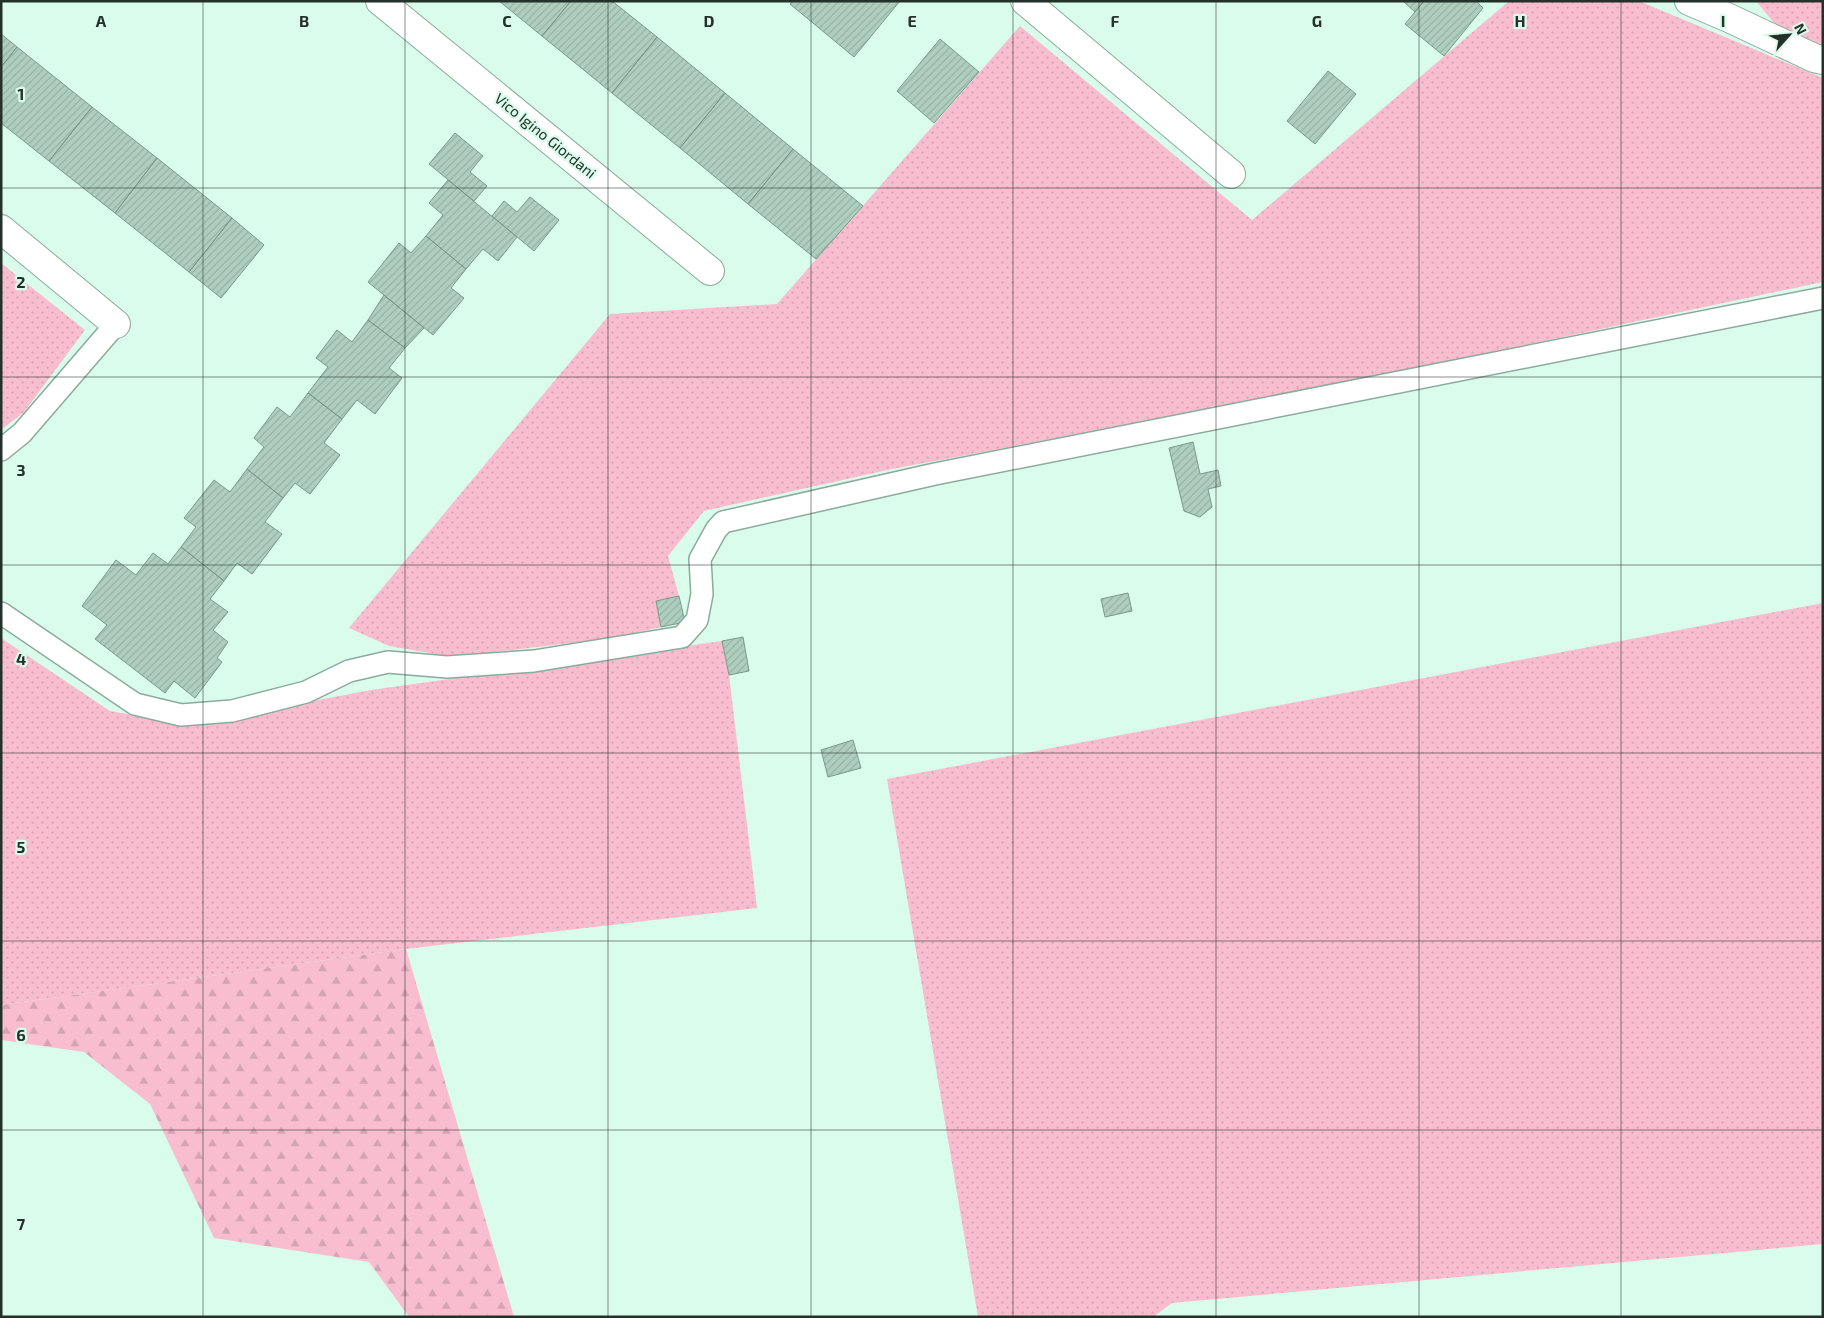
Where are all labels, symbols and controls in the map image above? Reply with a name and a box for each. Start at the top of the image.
north arrow [1764,10,1814,60]
text: A [96,11,107,30]
text: B [299,11,309,30]
text: C [502,11,512,30]
text: D [704,11,715,30]
text: E [907,11,917,30]
text: F [1111,11,1120,30]
text: G [1312,11,1322,30]
text: H [1514,11,1526,30]
text: I [1721,11,1725,30]
text: N [1791,21,1811,37]
text: 1 [18,84,24,103]
street label: Vico Igino Giordani [491,89,600,182]
text: 2 [16,272,26,291]
text: 3 [16,460,26,479]
text: 4 [16,649,26,668]
text: 5 [17,837,26,856]
text: 6 [16,1025,26,1044]
text: 7 [17,1214,26,1233]

